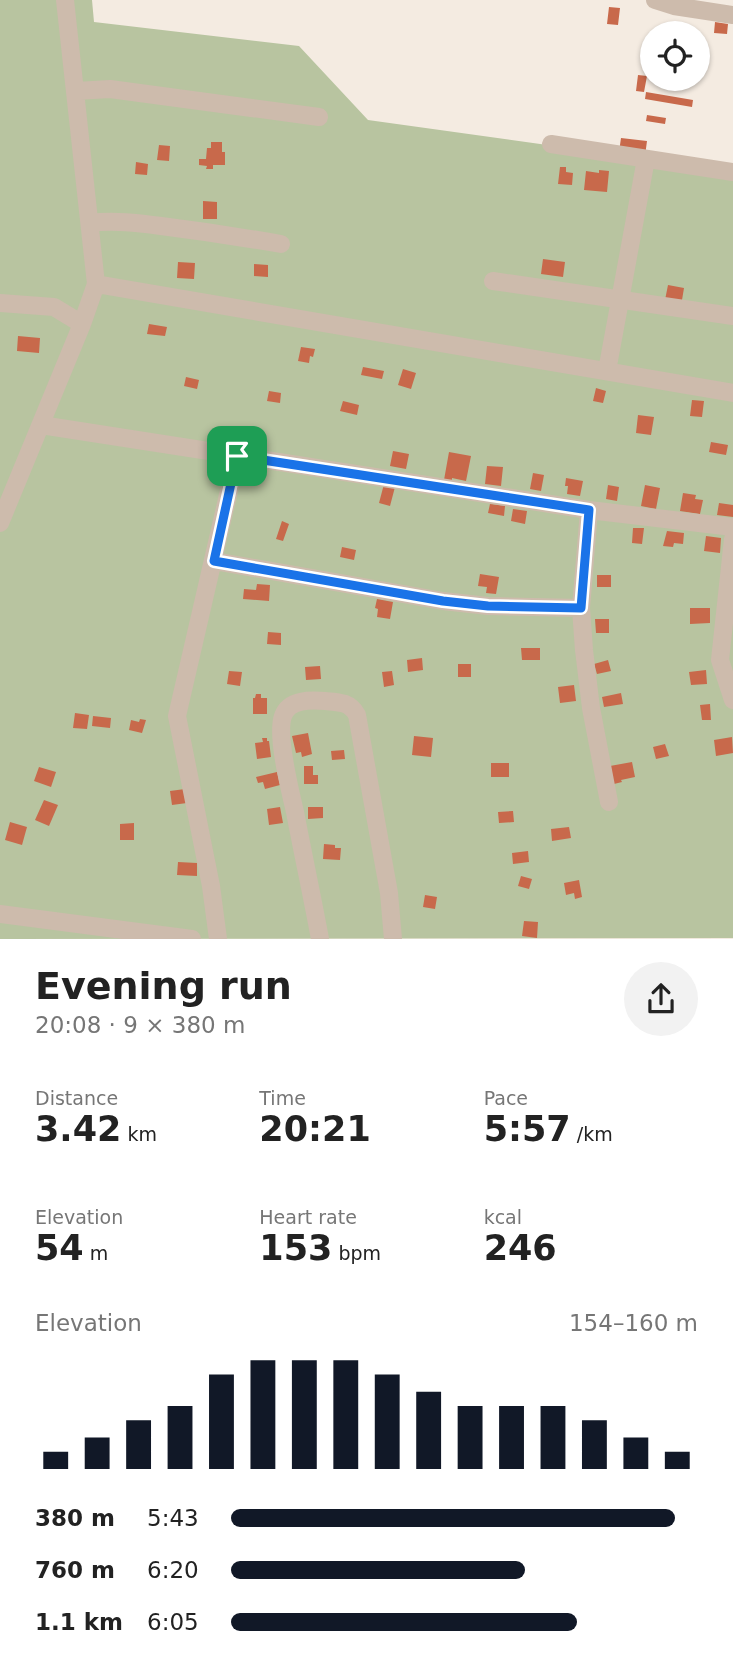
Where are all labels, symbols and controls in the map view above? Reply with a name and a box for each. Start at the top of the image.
map controls [640,21,710,91]
button: locate [640,21,710,91]
pin [207,426,267,486]
icon: arrive [218,437,256,475]
button: share [624,962,698,1036]
text: Evening run [35,964,292,1008]
text: 20:08 · 9 × 380 m [35,1012,245,1038]
text: Distance [35,1087,118,1109]
text: Time [259,1087,306,1109]
text: Pace [484,1087,528,1109]
text: 3.42 [35,1109,121,1149]
text: 20:21 [259,1109,371,1149]
text: 5:57 [484,1109,571,1149]
text: km [121,1123,157,1145]
text: /km [571,1123,613,1145]
text: Elevation [35,1206,123,1228]
text: Heart rate [259,1206,357,1228]
text: kcal [484,1206,522,1228]
text: 54 [35,1228,84,1268]
text: 153 [259,1228,332,1268]
text: 246 [484,1228,557,1268]
text: m [84,1242,108,1264]
text: bpm [332,1242,381,1264]
text: Elevation [35,1310,142,1336]
text: 154–160 m [569,1310,698,1336]
text: 380 m [35,1505,115,1531]
text: 5:43 [147,1505,199,1531]
text: 760 m [35,1557,115,1583]
text: 6:20 [147,1557,199,1583]
text: 1.1 km [35,1609,123,1635]
text: 6:05 [147,1609,199,1635]

